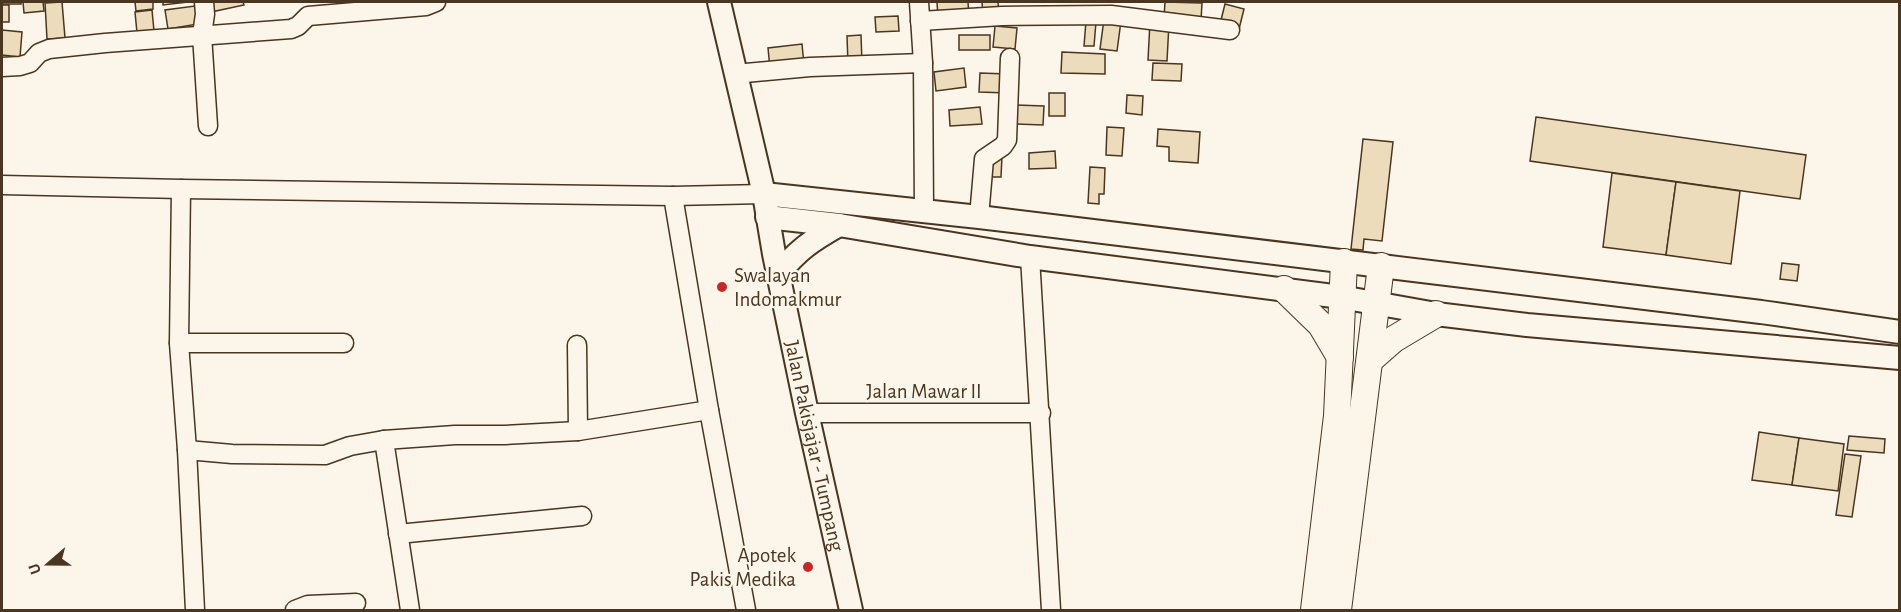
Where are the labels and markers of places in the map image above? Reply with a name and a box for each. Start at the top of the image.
place label: Swalayan Indomakmur [734,265,842,310]
marker: Swalayan Indomakmur [715,280,729,294]
place label: Apotek Pakis Medika [689,545,796,590]
marker: Apotek Pakis Medika [801,560,815,574]

